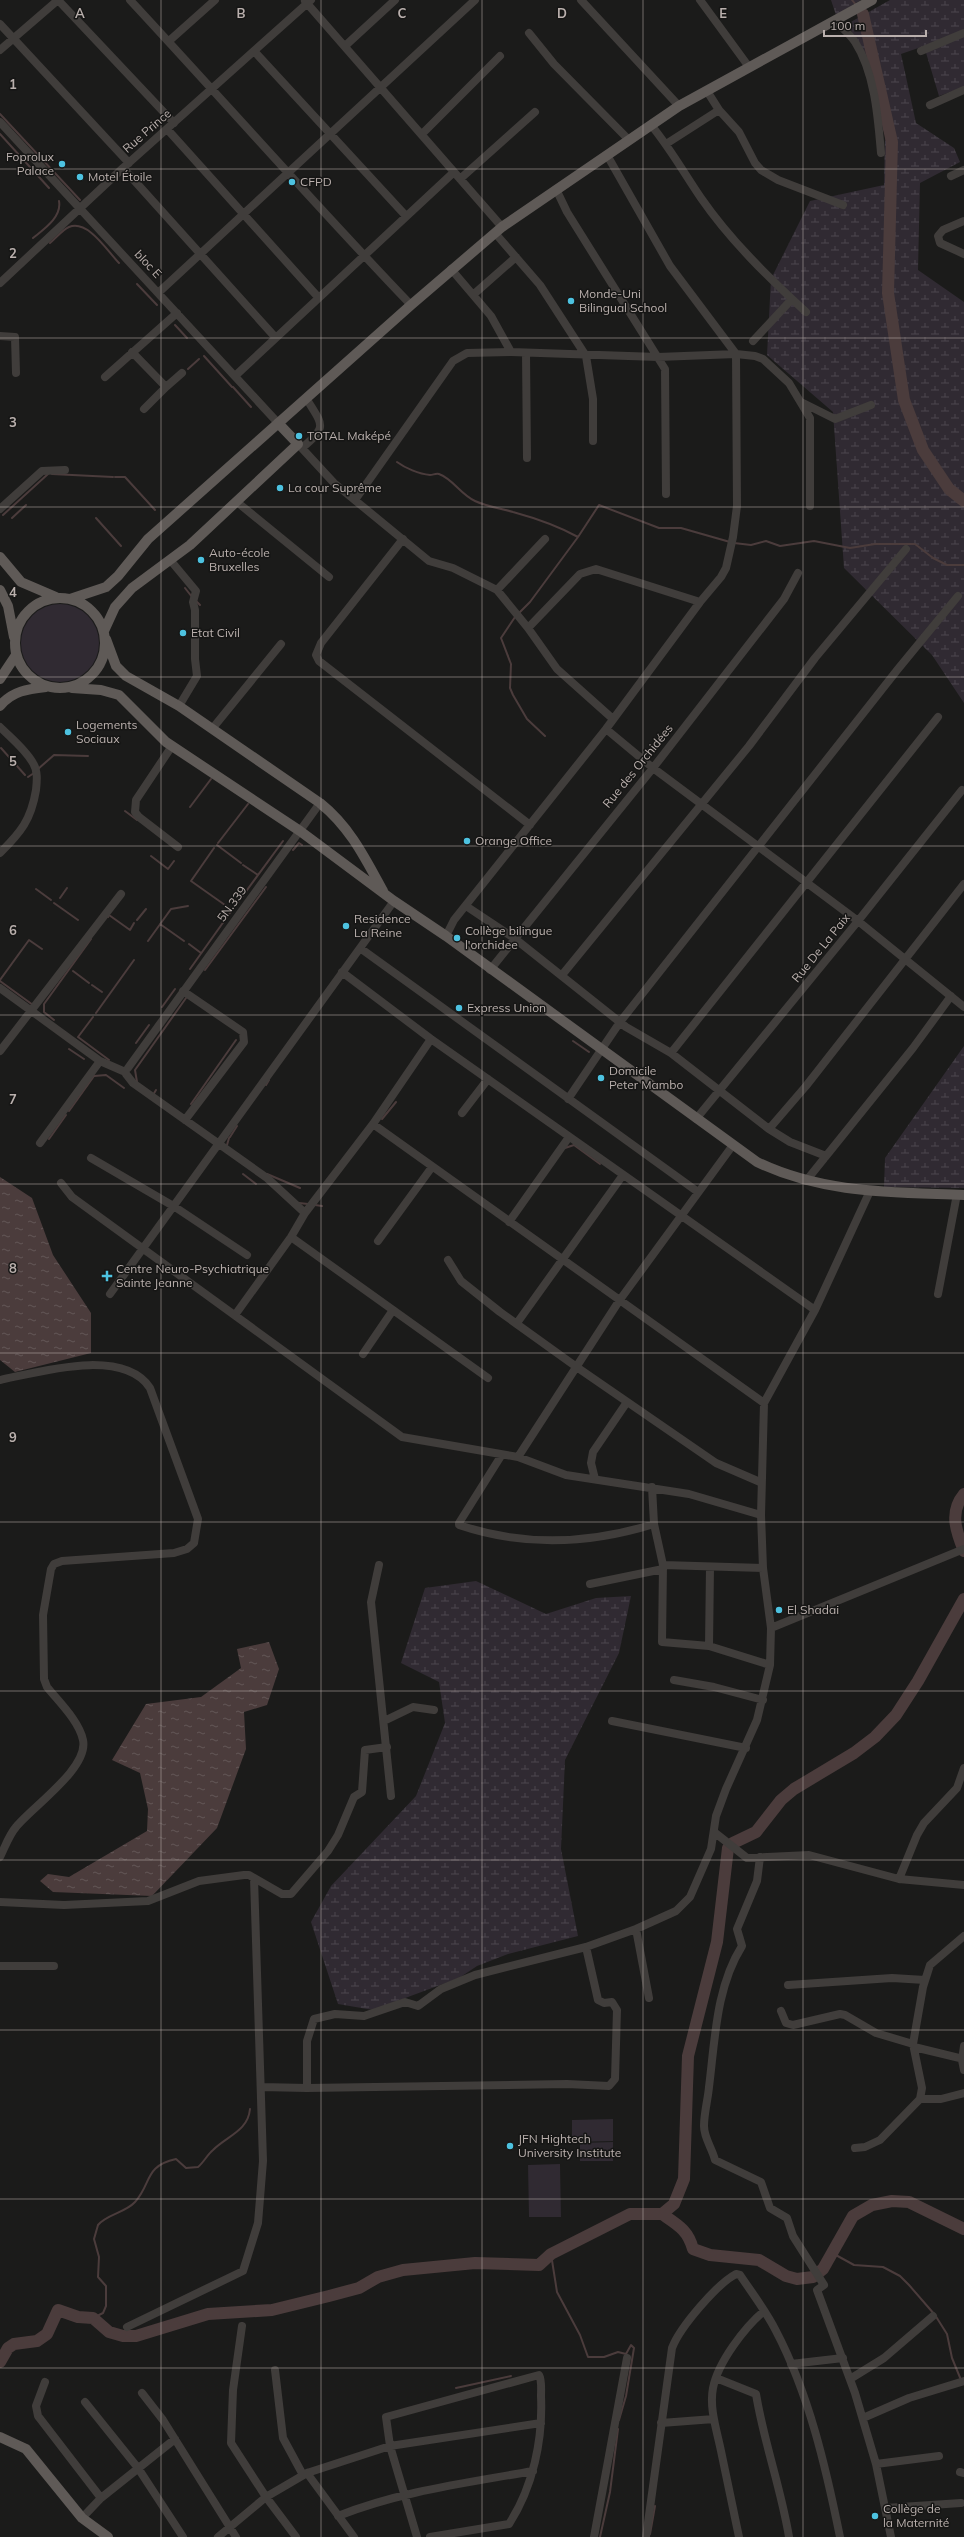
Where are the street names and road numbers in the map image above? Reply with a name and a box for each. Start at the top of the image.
street label: Rue Prince [119,106,174,156]
street label: bloc E [132,246,165,281]
street label: Rue des Orchidées [599,721,676,811]
street label: 5N.339 [214,883,250,925]
street label: Rue De La Paix [788,910,853,985]

